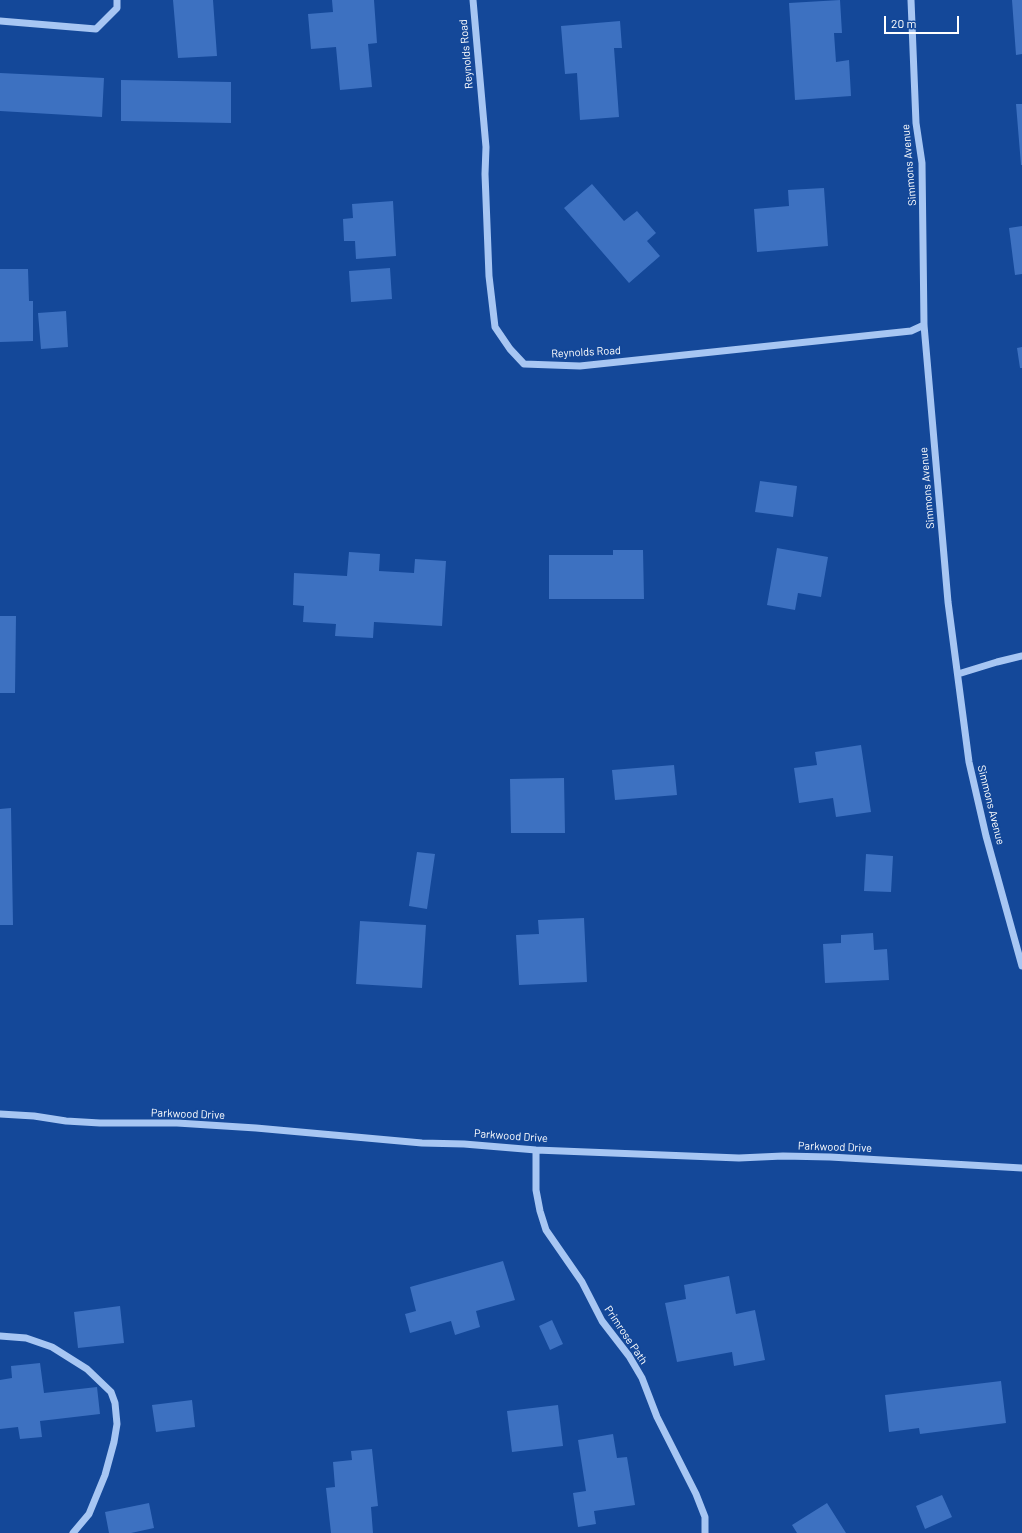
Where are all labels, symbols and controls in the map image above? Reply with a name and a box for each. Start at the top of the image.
scale bar [886,8,961,34]
text: 20 m [891,16,917,30]
street label: Reynolds Road [456,19,476,89]
street label: Simmons Avenue [899,124,919,206]
street label: Reynolds Road [551,344,621,360]
street label: Simmons Avenue [917,447,937,529]
street label: Simmons Avenue [975,764,1007,846]
street label: Parkwood Drive [151,1106,225,1122]
street label: Parkwood Drive [474,1127,548,1145]
street label: Parkwood Drive [798,1139,872,1155]
street label: Primrose Path [602,1303,650,1367]

